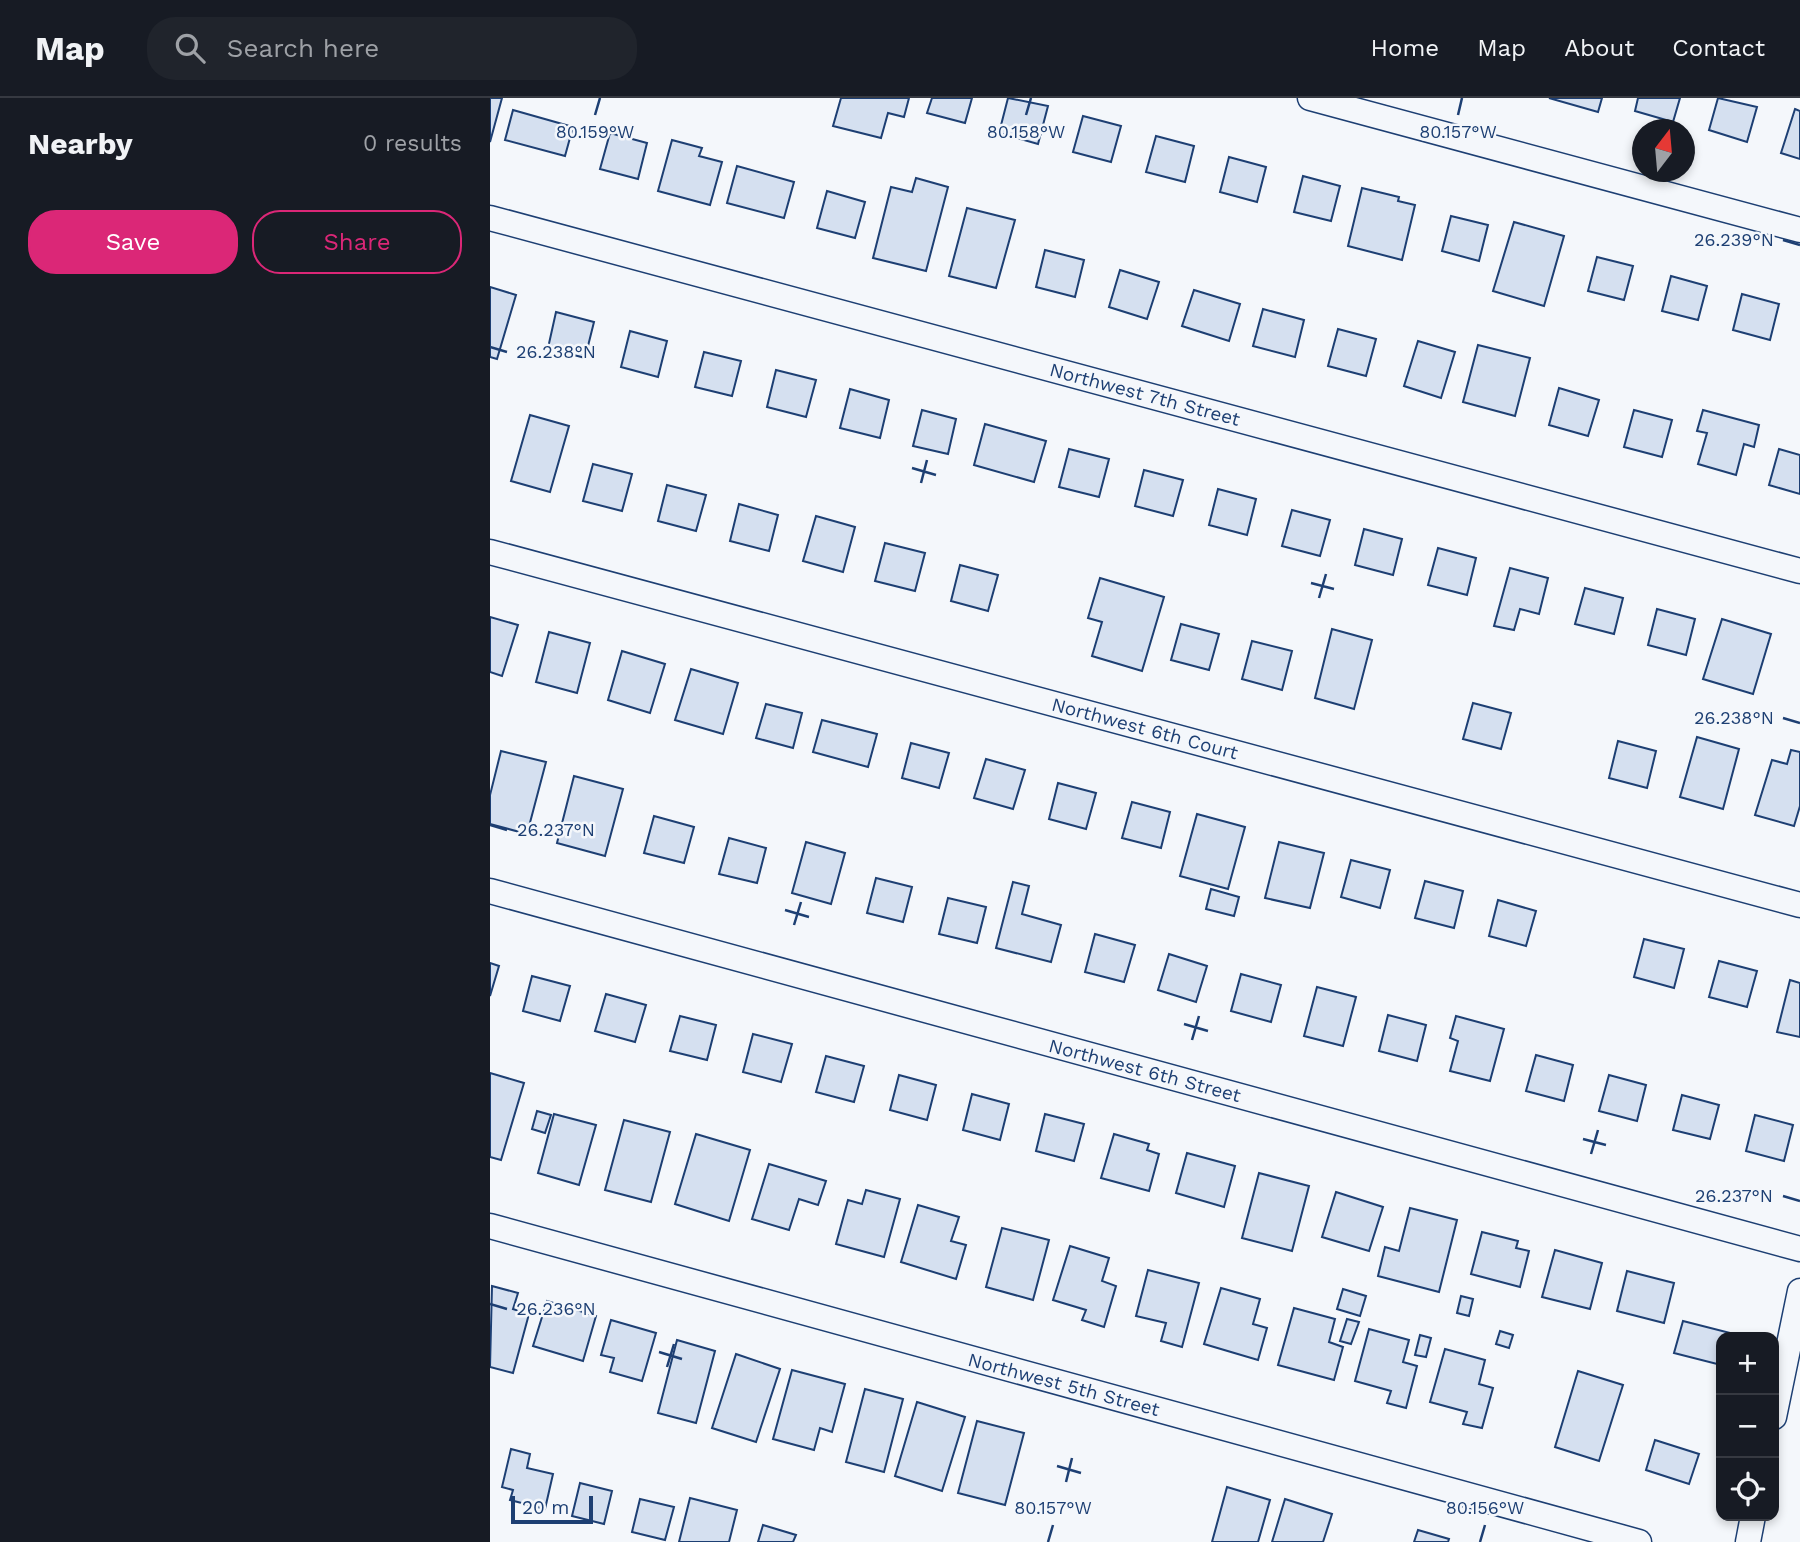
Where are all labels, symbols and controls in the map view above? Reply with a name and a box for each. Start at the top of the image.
search box [147,17,637,80]
text: Map [35,29,105,68]
icon: search [171,29,209,67]
text: Search here [227,33,379,63]
text: Home [1371,34,1439,62]
text: Map [1477,34,1526,62]
text: About [1564,34,1634,62]
text: Contact [1672,34,1765,62]
north arrow [1632,119,1695,182]
text: 80.159°W [556,121,634,142]
text: 80.158°W [987,121,1065,142]
text: 80.157°W [1419,121,1497,142]
text: Nearby [28,126,133,161]
text: 0 results [363,130,462,157]
button: Save [28,210,238,274]
button: Share [252,210,462,274]
text: 26.239°N [1694,229,1774,250]
text: 26.238°N [516,341,596,362]
street label: Northwest 7th Street [1047,358,1243,431]
street label: Northwest 6th Court [1049,693,1241,764]
text: 26.238°N [1694,707,1774,728]
text: 26.237°N [517,819,595,840]
street label: Northwest 6th Street [1046,1034,1243,1107]
text: 26.237°N [1695,1185,1773,1206]
text: 26.236°N [516,1298,596,1319]
map controls [1716,1332,1779,1521]
button: + [1716,1332,1779,1395]
street label: Northwest 5th Street [966,1348,1162,1421]
button: − [1716,1395,1779,1458]
button: locate [1716,1458,1779,1521]
scale bar [511,1493,593,1525]
text: 20 m [522,1496,569,1519]
text: 80.157°W [1014,1497,1092,1518]
text: 80.156°W [1446,1497,1524,1518]

